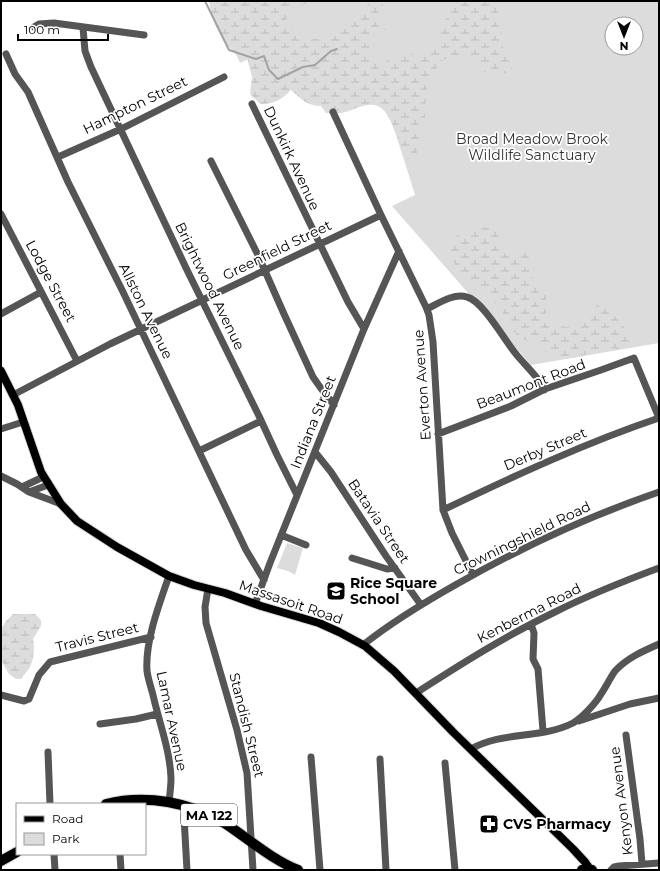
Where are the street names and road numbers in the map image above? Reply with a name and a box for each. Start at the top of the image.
street label: Hampton Street [80,72,190,138]
street label: Dunkirk Avenue [260,103,324,213]
street label: Greenfield Street [220,216,335,284]
street label: Brightwood Avenue [171,219,249,353]
street label: Lodge Street [22,237,80,325]
street label: Allston Avenue [115,260,177,362]
street label: Everton Avenue [409,329,435,441]
street label: Beaumont Road [474,355,588,413]
street label: Indiana Street [286,372,340,471]
street label: Derby Street [501,423,589,475]
street label: Batavia Street [344,475,414,567]
street label: Crowningshield Road [450,497,594,579]
street label: Massasoit Road [237,576,345,628]
street label: Kenberma Road [474,579,584,647]
street label: Travis Street [53,618,141,656]
street label: Lamar Avenue [153,669,191,773]
street label: Standish Street [225,671,269,780]
street label: Kenyon Avenue [605,746,637,856]
road number: MA 122 [181,804,237,826]

